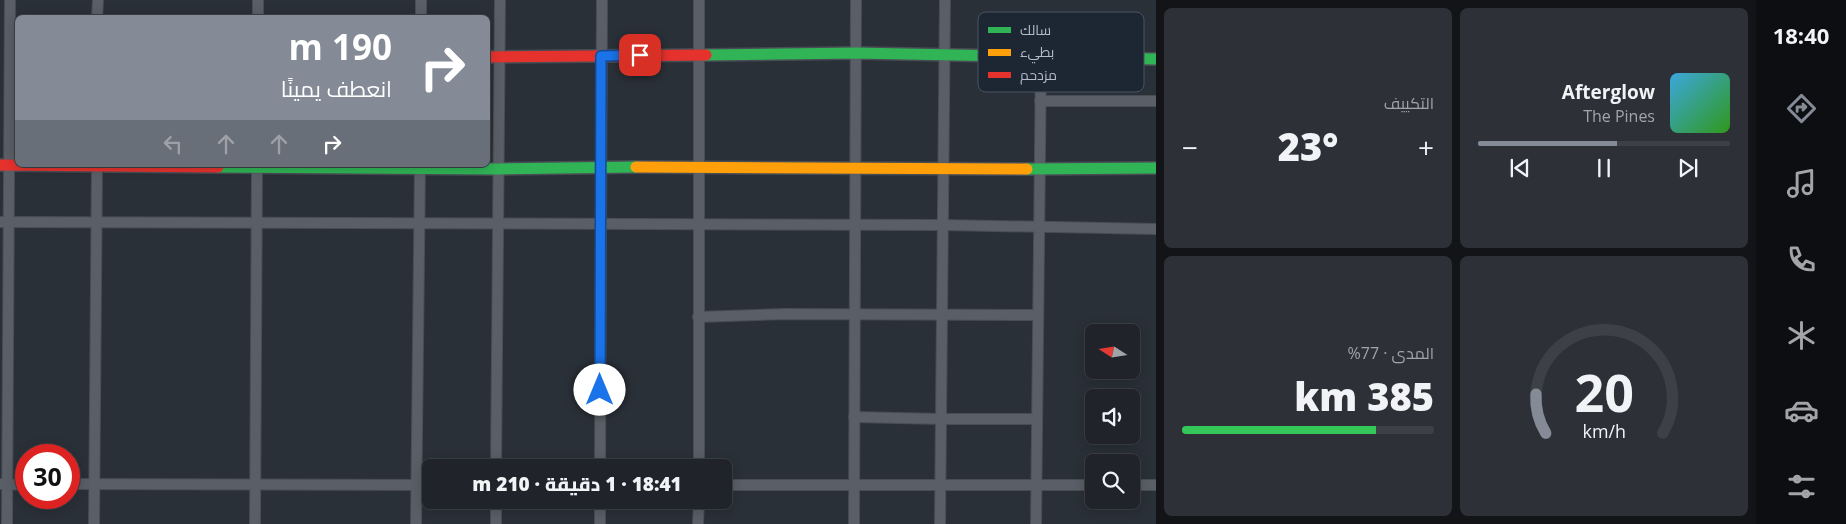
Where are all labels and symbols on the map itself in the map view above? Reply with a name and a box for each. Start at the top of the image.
legend [978,12,1144,92]
text: سالك [1020,20,1051,39]
pin [619,34,661,76]
text: بطيء [1020,42,1054,64]
text: مزدحم [1020,65,1057,85]
north arrow [1085,324,1140,379]
position arrow [573,363,625,415]
speed limit sign: 30 [15,444,80,509]

